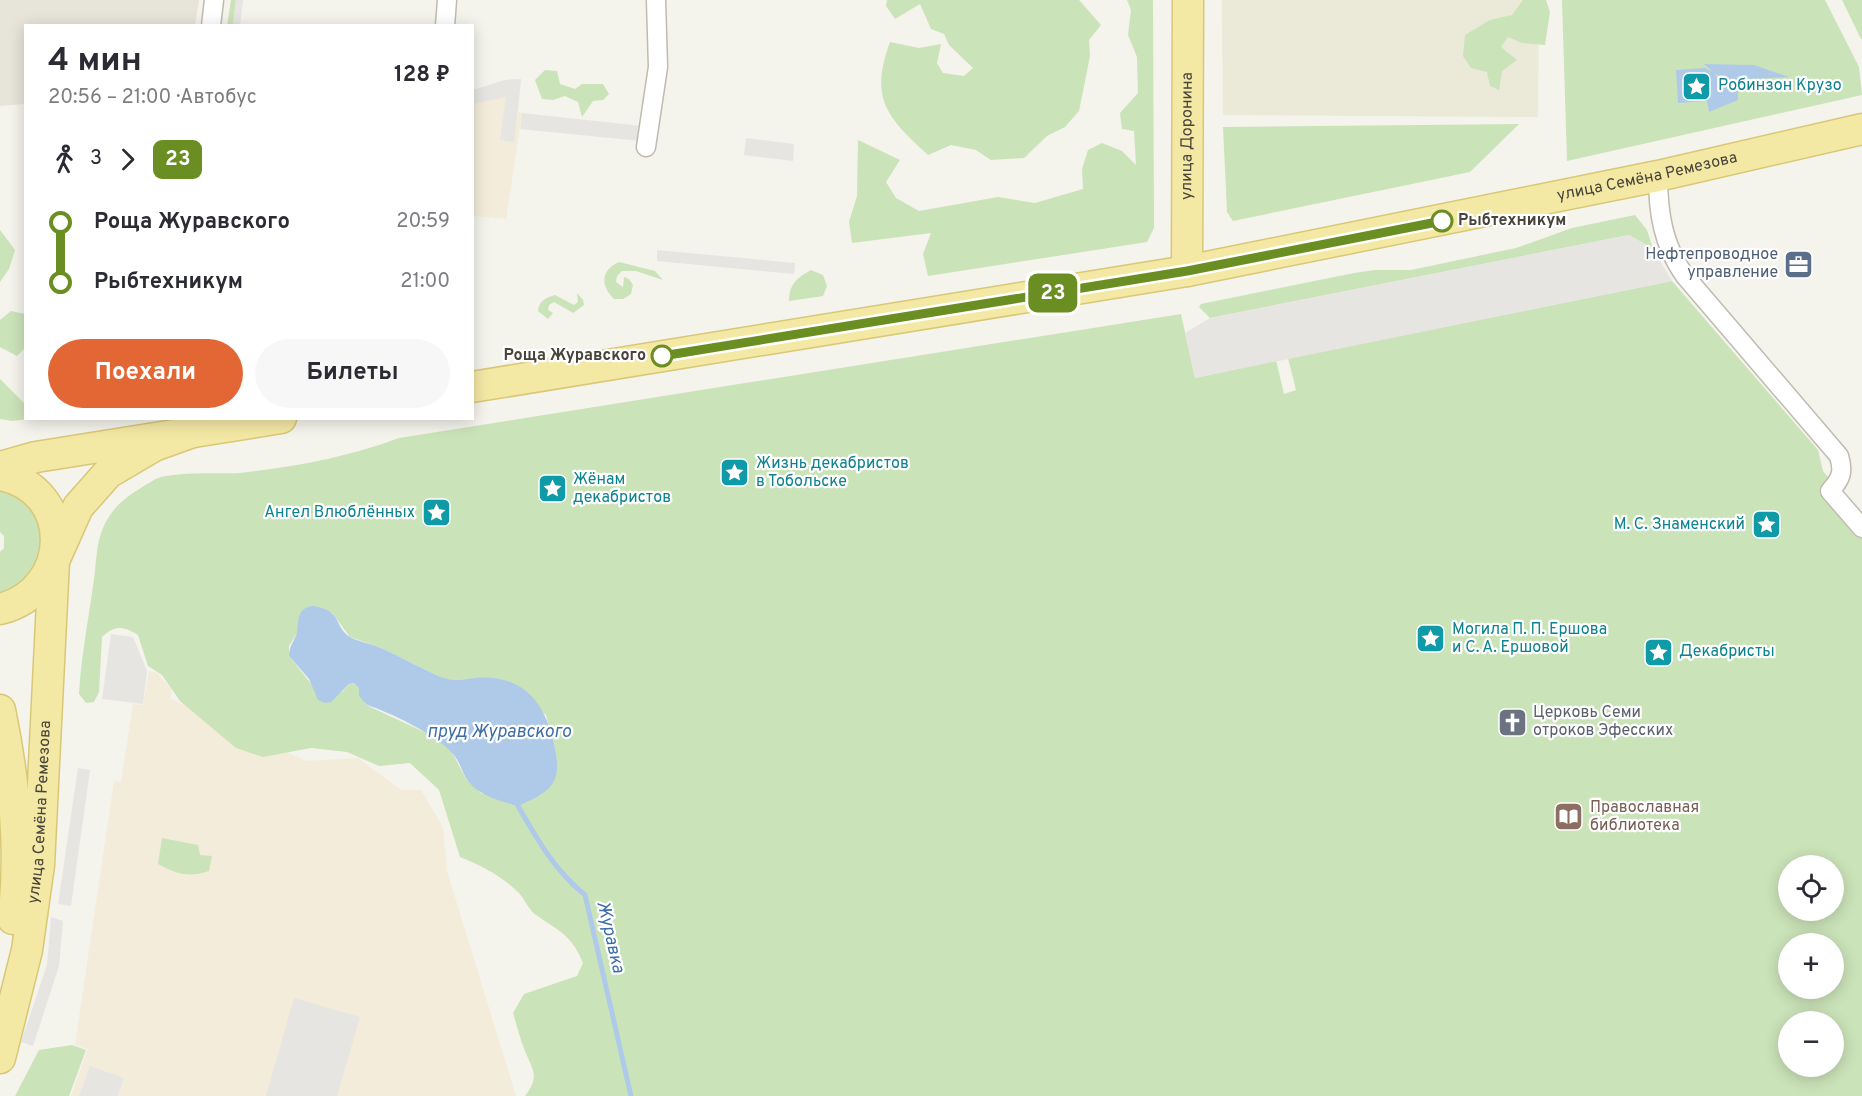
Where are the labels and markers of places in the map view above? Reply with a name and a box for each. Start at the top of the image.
place icon: Робинзон Крузо [1681,70,1713,102]
place label: Робинзон Крузо [1718,76,1842,96]
marker: Рыбтехникум [1431,210,1453,232]
place label: Рыбтехникум [1458,211,1566,231]
place label: Нефтепроводное управление [1645,245,1778,283]
office icon: Нефтепроводное управление [1783,248,1815,280]
marker: Роща Журавского [651,345,673,367]
place label: Роща Журавского [504,346,646,366]
place label: Жизнь декабристов в Тобольске [756,454,909,492]
place icon: Жизнь декабристов в Тобольске [719,457,751,489]
place label: Жёнам декабристов [573,470,671,508]
place icon: Жёнам декабристов [536,473,568,505]
place icon: Ангел Влюблённых [420,497,452,529]
place label: Ангел Влюблённых [264,503,415,523]
place icon: М. С. Знаменский [1750,509,1782,541]
place label: М. С. Знаменский [1614,515,1745,535]
place label: Могила П. П. Ершова и С. А. Ершовой [1452,620,1607,658]
place icon: Могила П. П. Ершова и С. А. Ершовой [1415,623,1447,655]
place icon: Декабристы [1642,636,1674,668]
place label: Декабристы [1679,642,1775,662]
place label: Церковь Семи отроков Эфесских [1533,703,1673,741]
church icon: Церковь Семи отроков Эфесских [1496,706,1528,738]
place label: Православная библиотека [1590,798,1699,836]
library icon: Православная библиотека [1553,801,1585,833]

